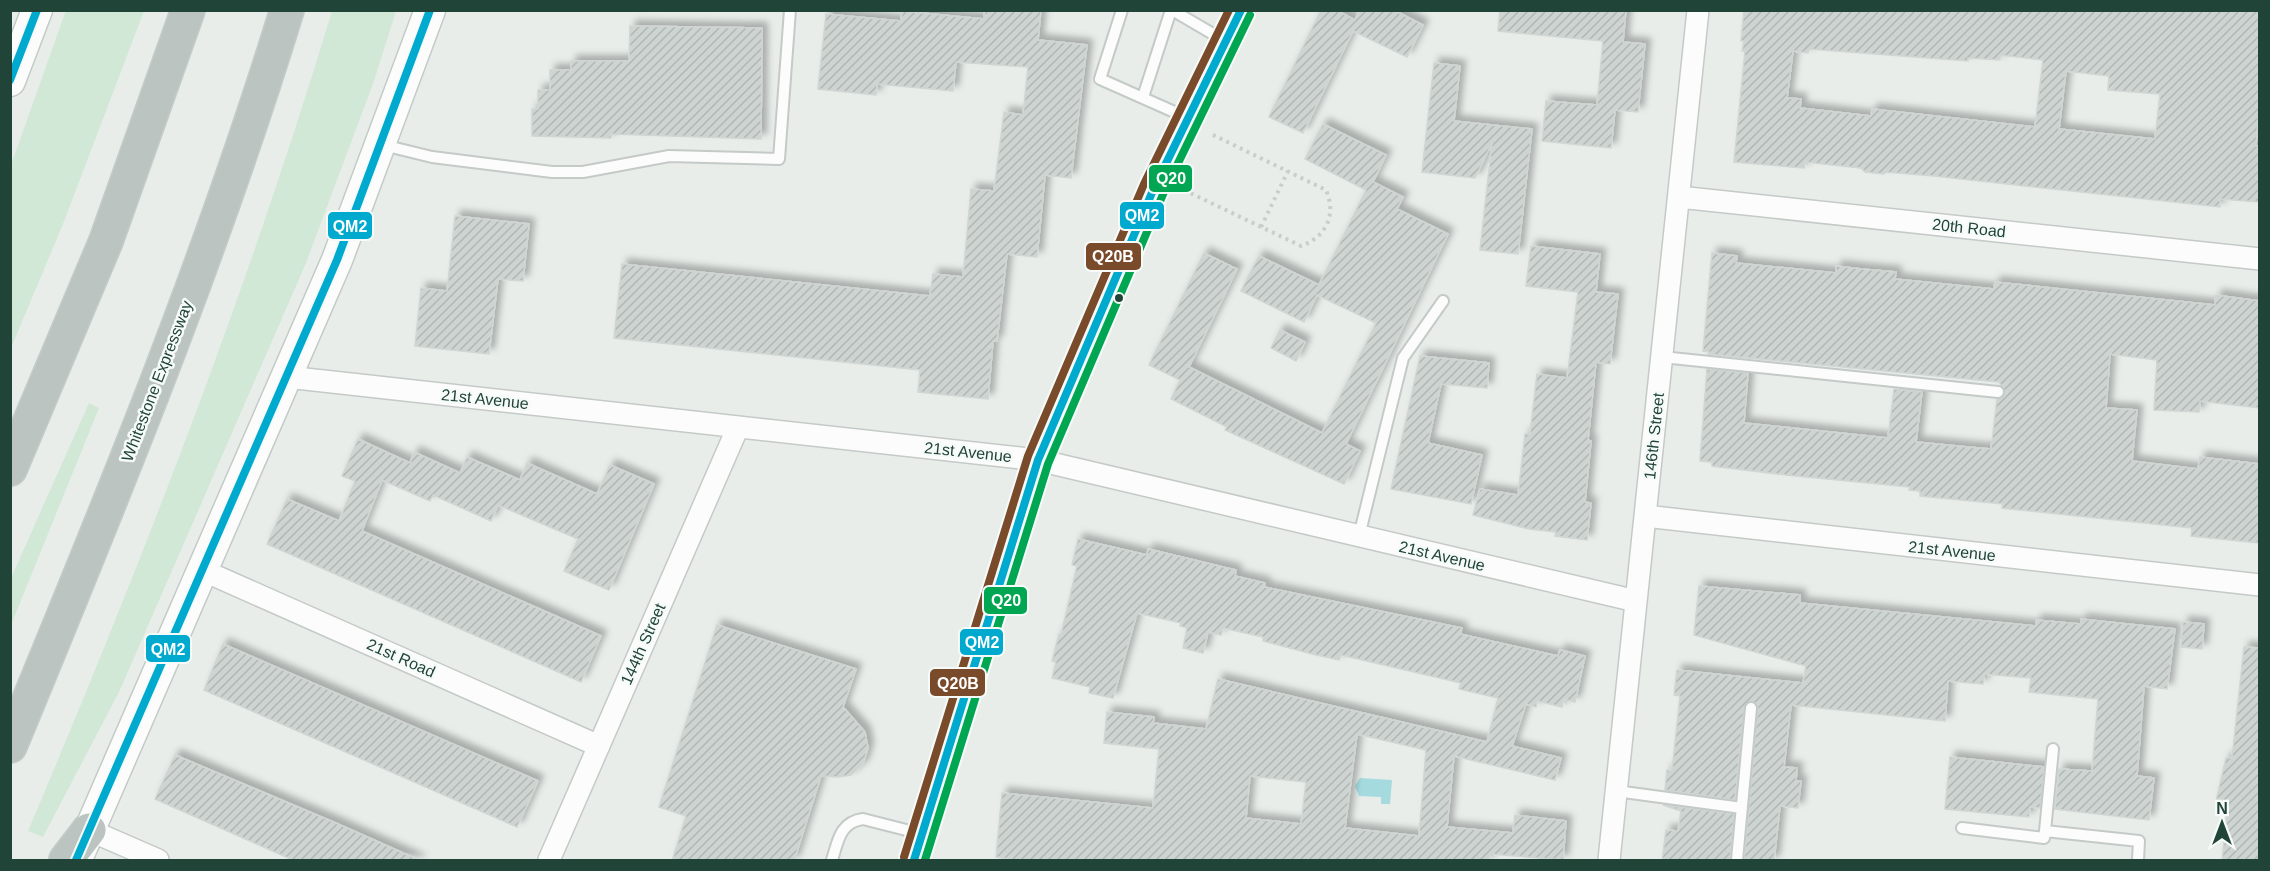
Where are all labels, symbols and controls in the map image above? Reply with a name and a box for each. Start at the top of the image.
line badge: Q20 [1148,164,1193,193]
text: Q20 [1156,170,1186,187]
line badge: QM2 [1119,201,1165,230]
text: QM2 [1125,207,1159,224]
line badge: QM2 [327,211,373,240]
street label: 20th Road [1931,216,2007,240]
text: QM2 [333,218,367,235]
line badge: Q20B [1085,242,1142,271]
text: Q20B [1092,248,1134,265]
unlabelled marker [1113,292,1125,304]
street label: Whitestone Expressway [118,298,196,464]
street label: 21st Avenue [440,386,530,412]
street label: 146th Street [1641,391,1667,480]
street label: 21st Avenue [923,439,1013,465]
street label: 21st Avenue [1397,538,1487,574]
street label: 21st Avenue [1907,538,1997,564]
line badge: Q20 [983,586,1028,615]
text: Q20 [991,592,1021,609]
street label: 144th Street [618,600,669,687]
line badge: QM2 [959,628,1004,656]
line badge: QM2 [145,634,191,663]
text: QM2 [965,634,999,651]
street label: 21st Road [364,635,438,681]
text: QM2 [151,641,185,658]
line badge: Q20B [929,668,986,697]
text: Q20B [937,675,979,692]
north arrow [2192,793,2252,853]
text: N [2216,800,2228,817]

